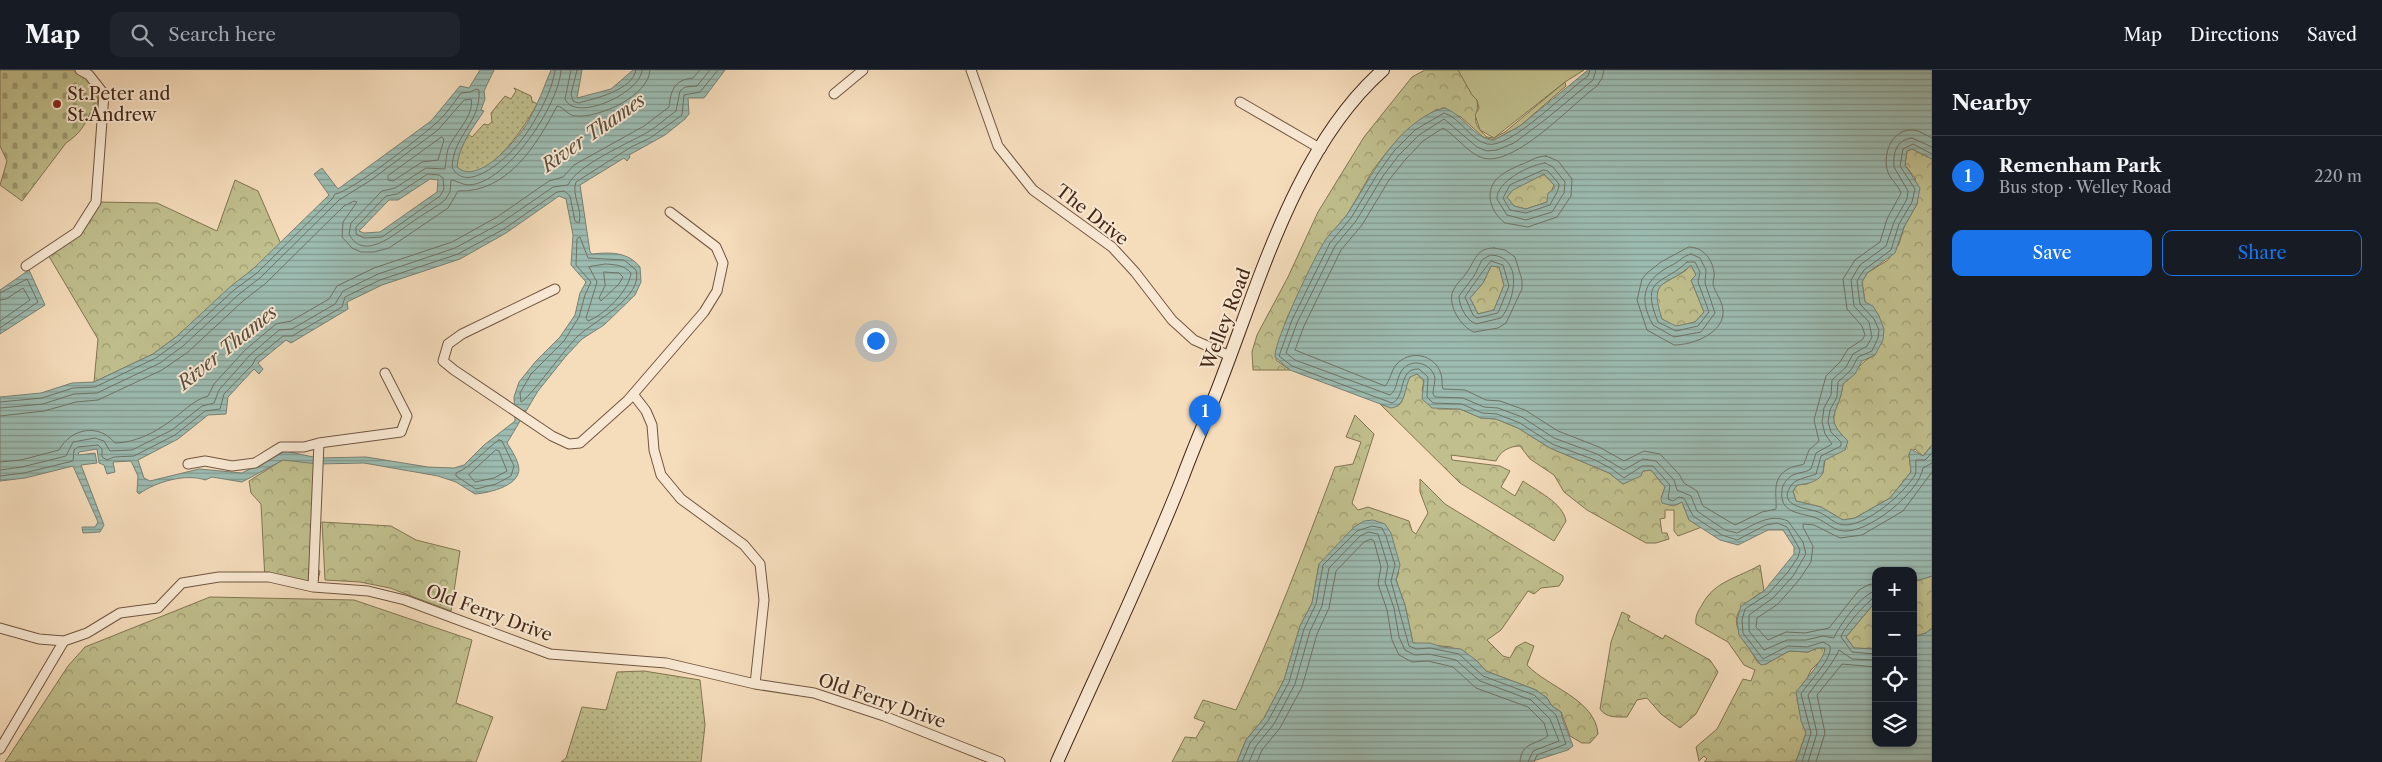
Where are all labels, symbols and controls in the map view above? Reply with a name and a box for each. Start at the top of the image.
search box [110,12,460,57]
text: Map [25,20,80,49]
icon: search [128,21,156,49]
text: Search here [168,23,276,46]
text: Map [2123,24,2162,46]
text: Directions [2190,24,2279,46]
text: Saved [2307,24,2357,46]
place label: St.Peter and St.Andrew [67,83,171,126]
water label: River Thames [535,88,650,178]
text: Nearby [1952,90,2031,115]
marker: St.Peter and St.Andrew [51,98,63,110]
text: Remenham Park [1999,154,2161,177]
text: 1 [1964,166,1972,186]
text: 220 m [2314,166,2362,186]
text: Bus stop · Welley Road [1999,177,2171,197]
street label: The Drive [1051,180,1133,250]
button: Save [1952,230,2152,276]
button: Share [2162,230,2362,276]
street label: Welley Road [1196,265,1256,374]
water label: River Thames [171,300,282,396]
your location [863,328,889,354]
pin: 1 [1189,395,1221,436]
map controls [1872,567,1917,747]
button: + [1872,567,1917,612]
street label: Old Ferry Drive [423,580,555,646]
button: − [1872,612,1917,657]
button: locate [1872,657,1917,702]
street label: Old Ferry Drive [815,669,949,733]
button: layers [1872,702,1917,747]

